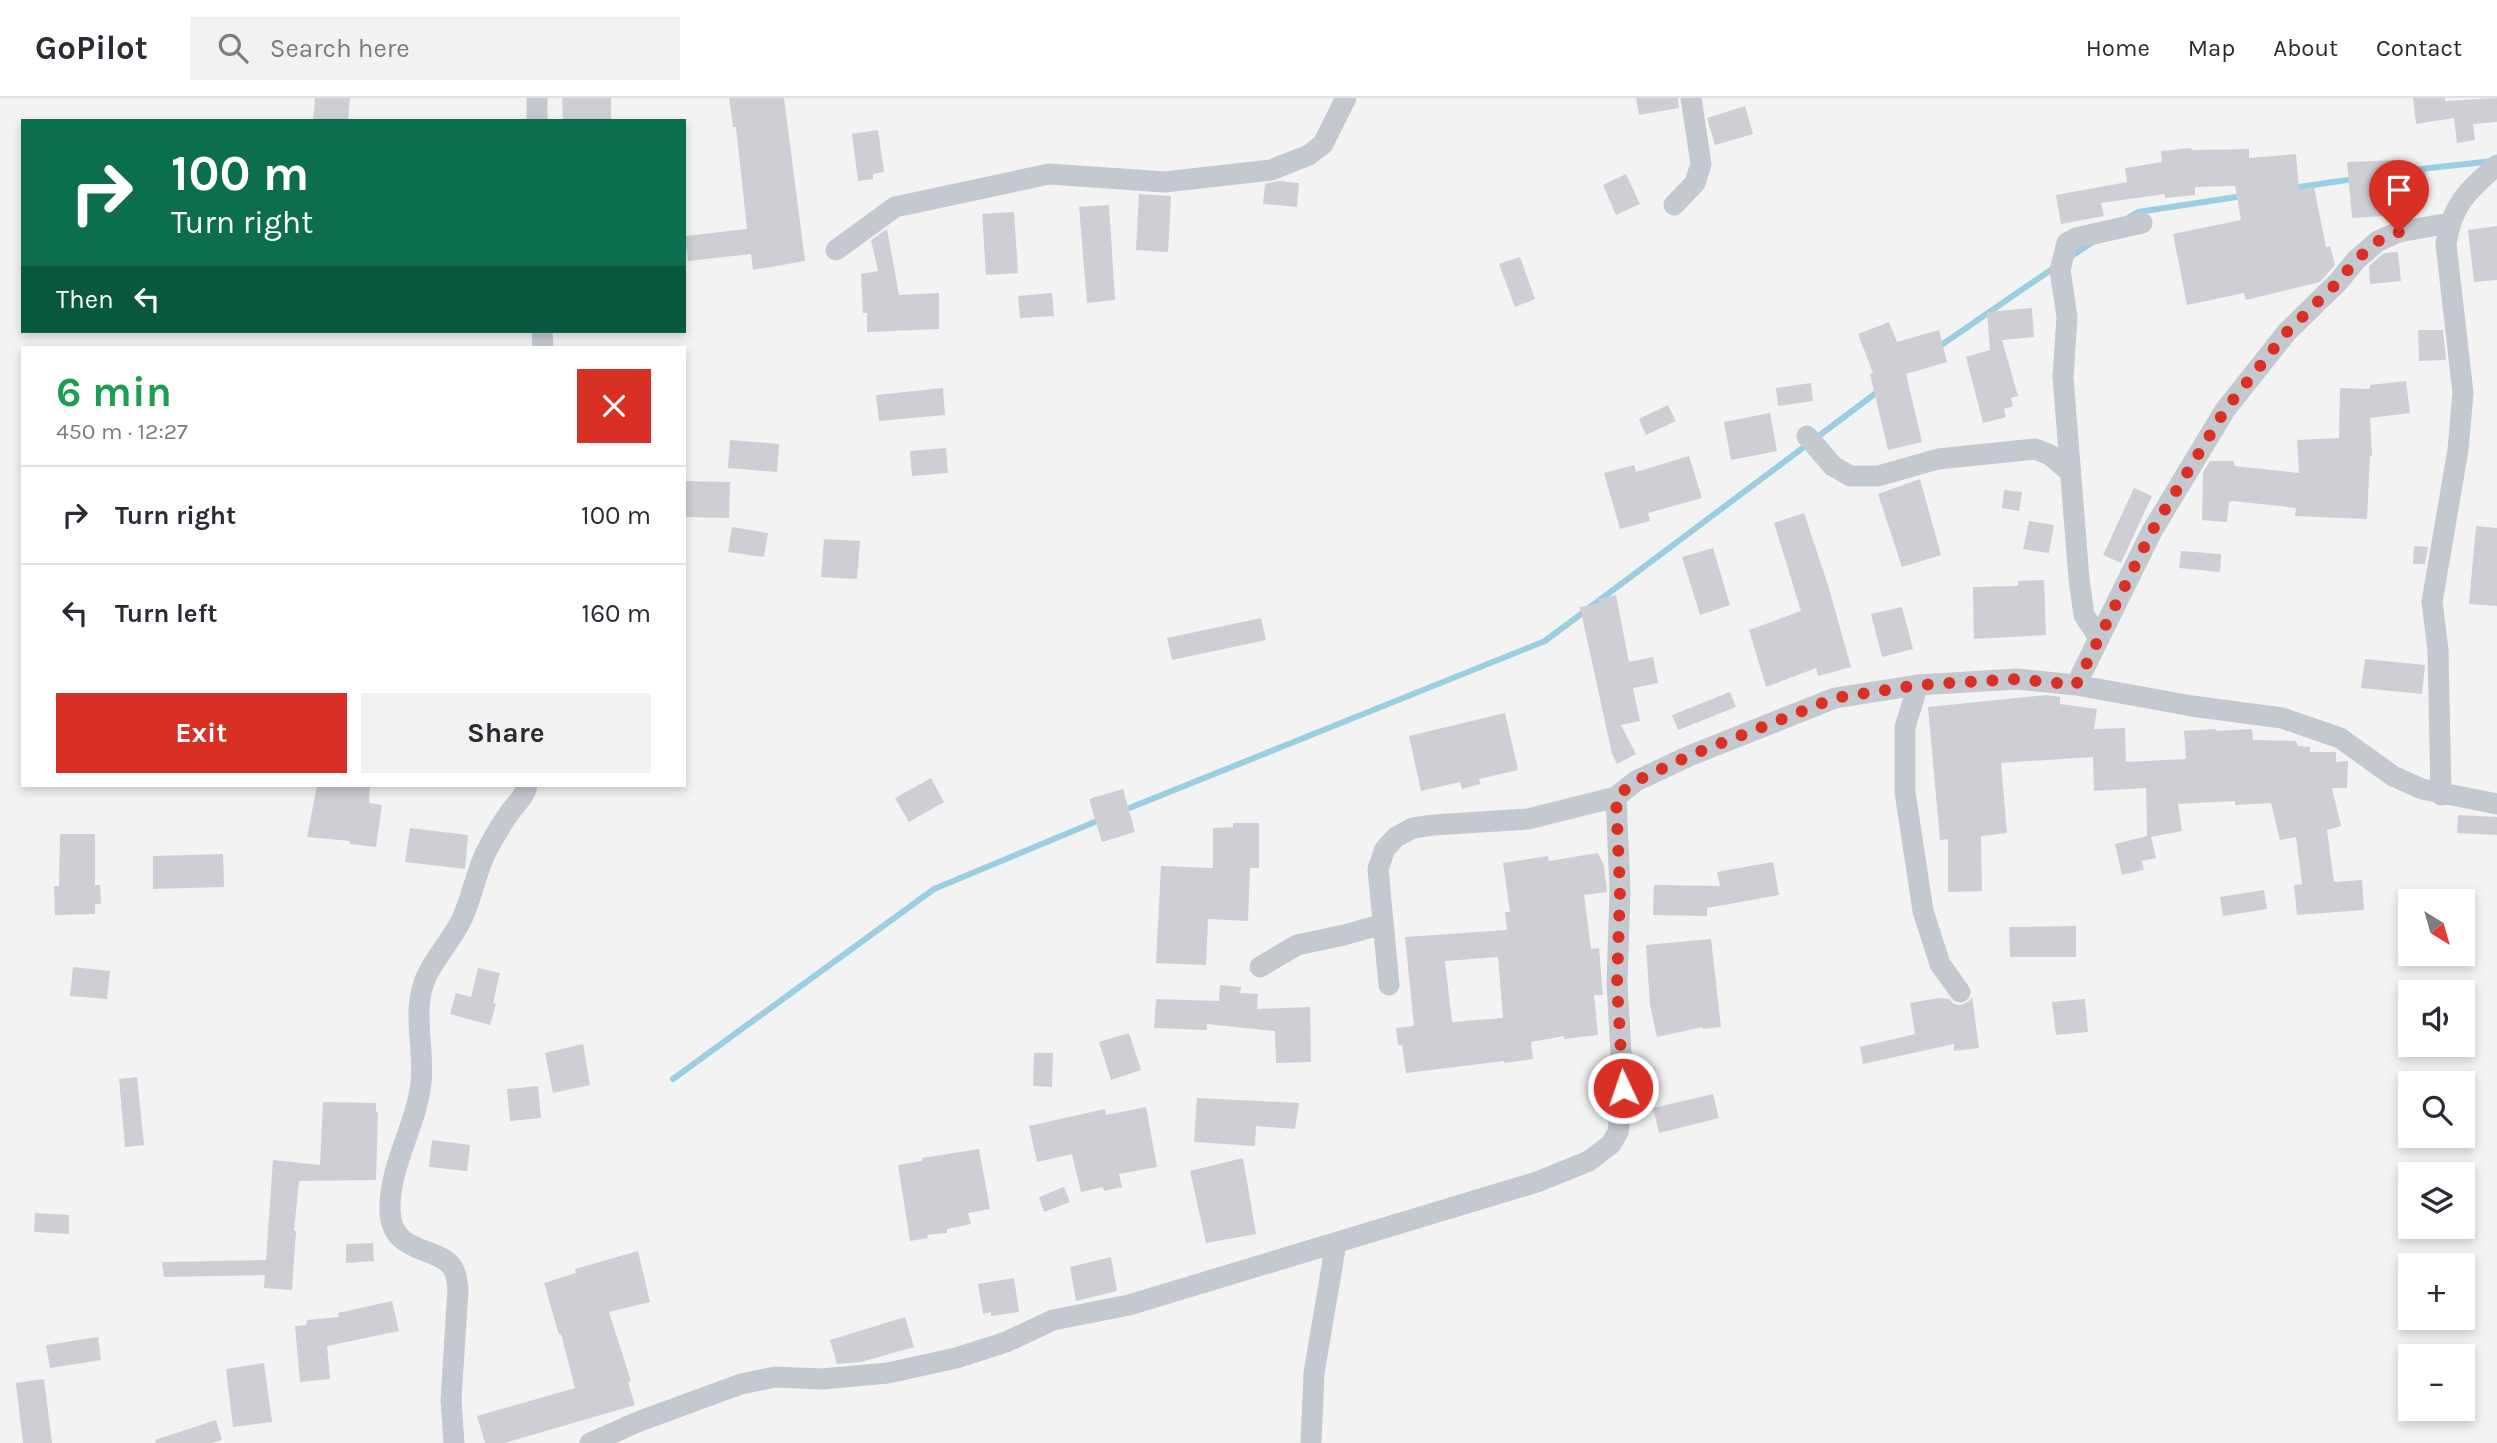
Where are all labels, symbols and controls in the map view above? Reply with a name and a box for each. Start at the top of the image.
search box [190,17,680,80]
text: GoPilot [35,29,148,67]
icon: search [214,29,252,67]
text: Search here [270,33,410,64]
text: Home [2086,34,2150,62]
text: Map [2188,34,2235,62]
text: About [2273,34,2338,62]
text: Contact [2376,34,2462,62]
text: 100 m [171,145,309,202]
icon: right [56,147,147,238]
pin [2369,160,2429,232]
icon: arrive [2380,171,2418,209]
text: Turn right [171,204,313,241]
icon: left [128,280,166,318]
text: Then [56,284,114,315]
text: 6 min [56,367,172,417]
button: close [577,369,651,443]
text: 450 m · 12:27 [56,418,188,445]
icon: right [56,496,94,534]
text: Turn right [115,500,236,531]
text: 100 m [581,500,651,531]
icon: left [56,594,94,632]
text: Turn left [115,598,217,629]
text: 160 m [582,598,651,629]
button: Exit [56,693,347,773]
button: Share [361,693,651,773]
north arrow [2398,889,2474,966]
map controls [2398,889,2475,1421]
button: sound [2398,980,2475,1057]
position arrow [1586,1051,1660,1125]
button: search [2398,1071,2475,1148]
button: layers [2398,1162,2475,1239]
button: + [2398,1253,2475,1330]
button: − [2398,1344,2475,1421]

